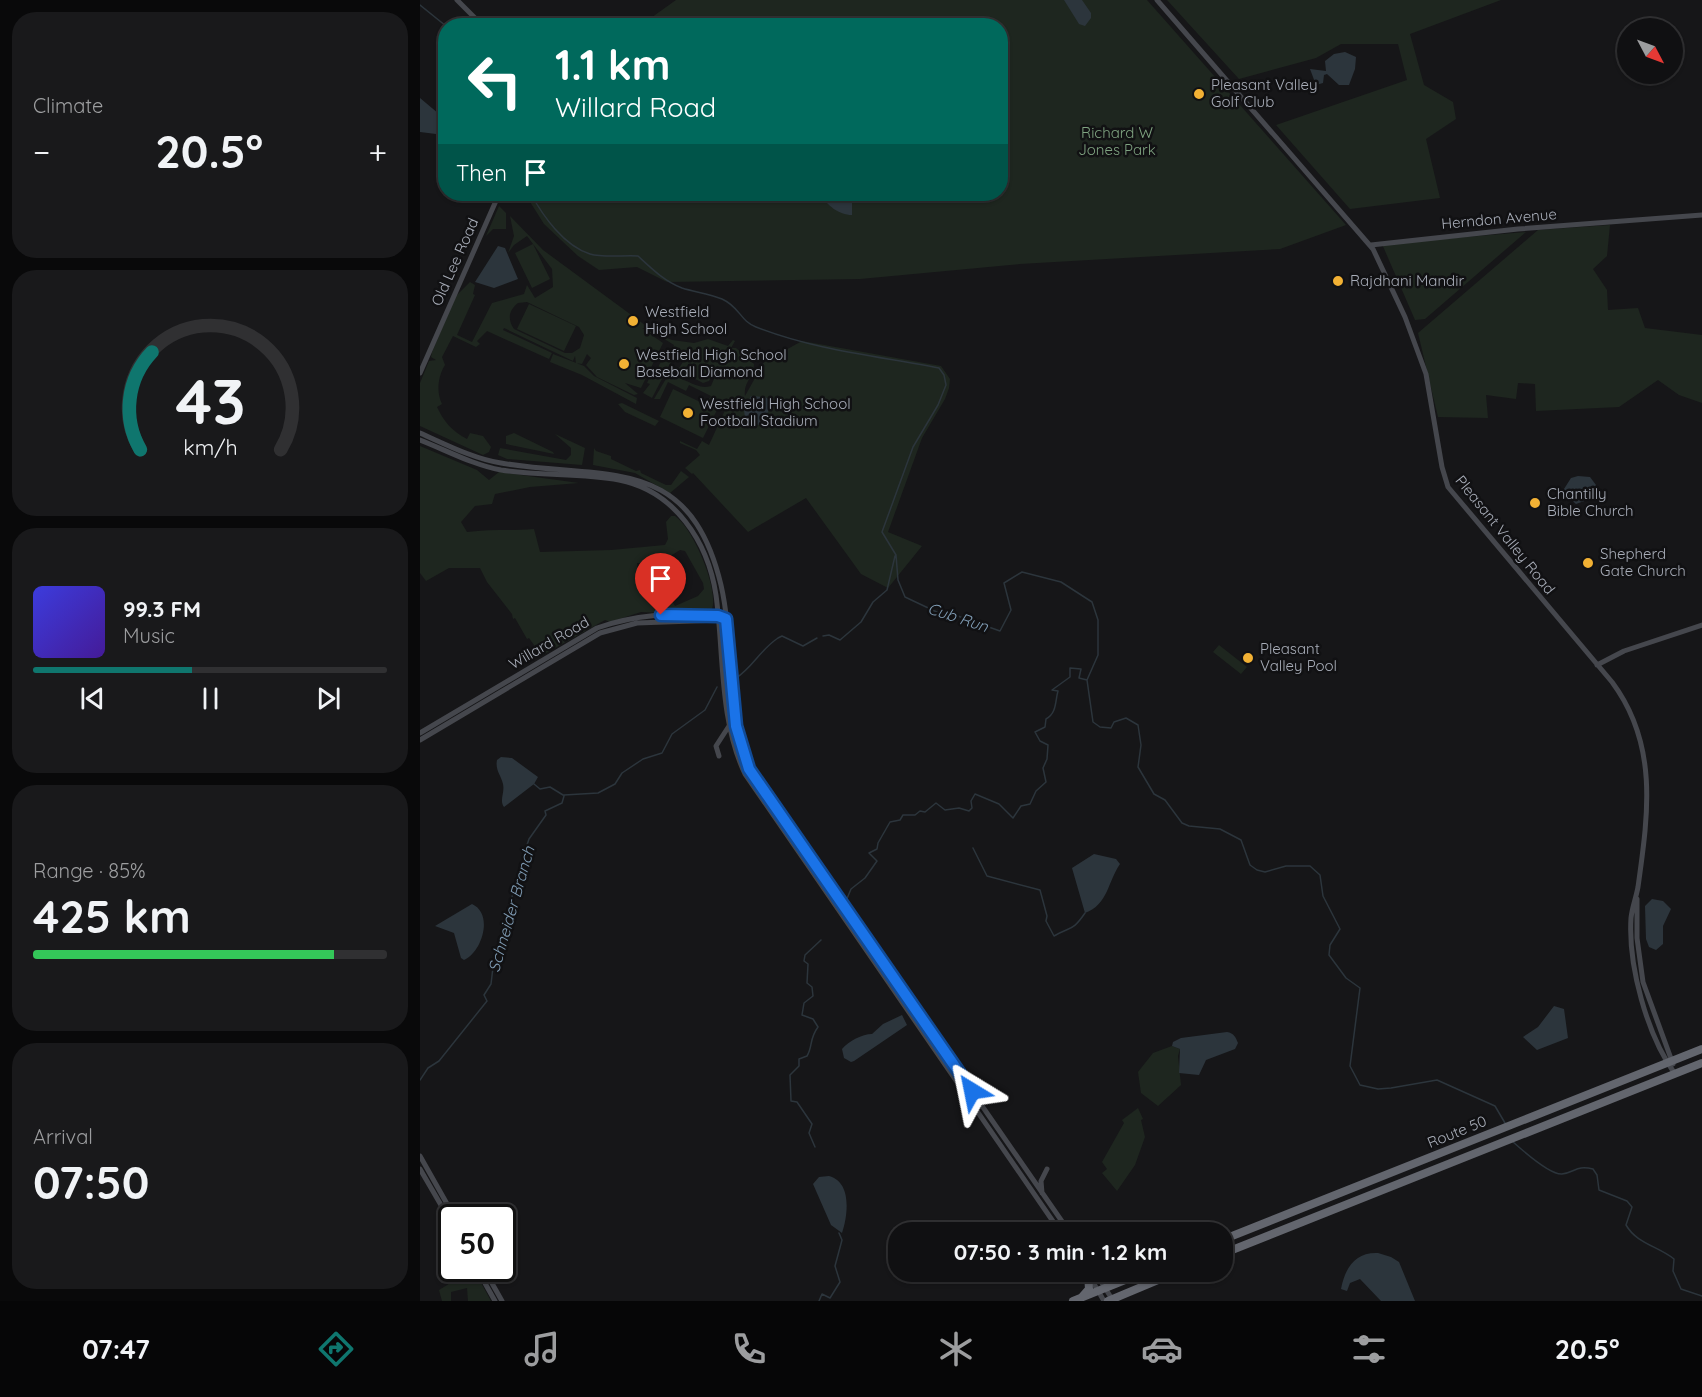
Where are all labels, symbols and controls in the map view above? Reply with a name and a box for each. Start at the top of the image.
north arrow [1617,18,1683,84]
map controls [1617,18,1683,84]
text: 1.1 km [555,38,670,91]
icon: left [456,42,534,120]
place label: Pleasant Valley Golf Club [1211,75,1318,111]
marker: Pleasant Valley Golf Club [1192,87,1206,101]
text: Willard Road [555,90,716,124]
text: Climate [33,93,103,118]
text: 20.5° [155,123,263,179]
park label: Richard W Jones Park [1078,123,1156,159]
text: − [33,131,50,172]
text: + [368,131,387,172]
icon: arrive [519,156,552,189]
text: Then [456,159,507,187]
street label: Herndon Avenue [1440,204,1558,233]
street label: Old Lee Road [427,215,482,309]
place label: Rajdhani Mandir [1350,271,1464,290]
marker: Rajdhani Mandir [1331,274,1345,288]
place label: Westfield High School [645,302,727,338]
marker: Westfield High School [626,314,640,328]
place label: Westfield High School Baseball Diamond [636,345,787,381]
marker: Westfield High School Baseball Diamond [617,357,631,371]
text: 43 [175,362,245,440]
place label: Westfield High School Football Stadium [700,394,851,430]
marker: Westfield High School Football Stadium [681,406,695,420]
text: km/h [183,434,237,460]
street label: Pleasant Valley Road [1451,471,1559,598]
place label: Chantilly Bible Church [1547,484,1634,520]
marker: Chantilly Bible Church [1528,496,1542,510]
place label: Shepherd Gate Church [1600,544,1686,580]
pin [635,553,686,615]
marker: Shepherd Gate Church [1581,556,1595,570]
icon: arrive [644,562,677,595]
text: 99.3 FM [123,595,201,623]
water label: Cub Run [925,598,992,636]
street label: Willard Road [505,612,592,673]
text: Music [123,623,175,648]
place label: Pleasant Valley Pool [1260,639,1337,675]
marker: Pleasant Valley Pool [1241,651,1255,665]
icon: previous [76,682,109,715]
icon: pause [194,682,227,715]
icon: next [312,682,345,715]
water label: Schneider Branch [483,843,539,974]
text: Range · 85% [33,858,146,883]
text: 425 km [33,888,191,944]
position arrow [940,1059,1004,1123]
street label: Route 50 [1424,1111,1489,1152]
text: Arrival [33,1124,93,1149]
text: 07:50 [33,1154,149,1210]
speed limit sign: 50 [438,1204,516,1282]
text: 07:50 · 3 min · 1.2 km [954,1238,1167,1266]
icon: directions [315,1328,357,1370]
icon: music [521,1328,563,1370]
icon: phone [728,1328,770,1370]
icon: climate [935,1328,977,1370]
icon: car [1141,1328,1183,1370]
icon: filters [1348,1328,1390,1370]
text: 07:47 [82,1332,150,1366]
text: 20.5° [1555,1332,1620,1366]

